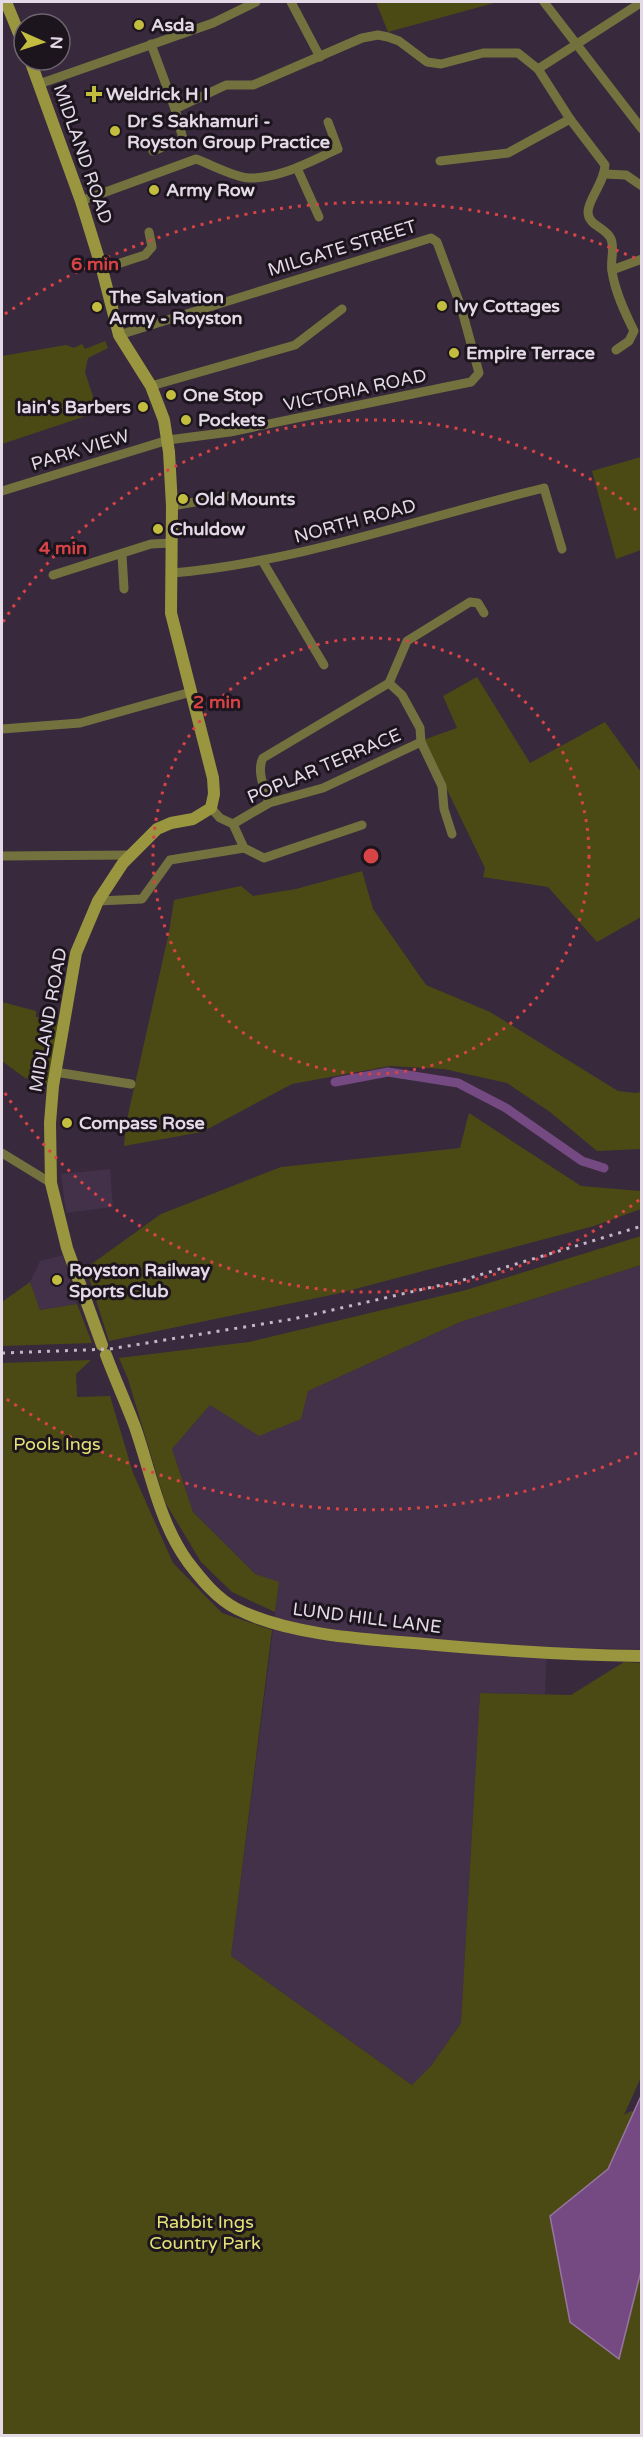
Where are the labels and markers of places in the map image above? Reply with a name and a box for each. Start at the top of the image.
place label: Asda [151,14,195,36]
marker: Asda [132,18,146,32]
place label: Weldrick H I [106,83,208,105]
marker: Weldrick H I [87,87,101,101]
place label: Dr S Sakhamuri - Royston Group Practice [127,110,330,153]
marker: Dr S Sakhamuri - Royston Group Practice [108,124,122,138]
place label: Army Row [166,179,256,201]
marker: Army Row [147,183,161,197]
place label: The Salvation Army - Royston [108,286,242,329]
place label: Ivy Cottages [454,295,560,317]
marker: Ivy Cottages [435,299,449,313]
marker: The Salvation Army - Royston [90,300,104,314]
place label: Empire Terrace [466,342,595,364]
marker: Empire Terrace [447,346,461,360]
place label: One Stop [183,384,263,406]
marker: One Stop [164,388,178,402]
place label: Iain's Barbers [16,396,131,418]
marker: Iain's Barbers [136,400,150,414]
place label: Pockets [198,409,266,431]
marker: Pockets [179,413,193,427]
place label: Old Mounts [195,488,296,510]
marker: Old Mounts [176,492,190,506]
place label: Chuldow [170,518,246,540]
marker: Chuldow [151,522,165,536]
centre of rings [361,846,381,866]
place label: Compass Rose [79,1112,205,1134]
marker: Compass Rose [60,1116,74,1130]
place label: Royston Railway Sports Club [69,1259,210,1302]
marker: Royston Railway Sports Club [50,1273,64,1287]

